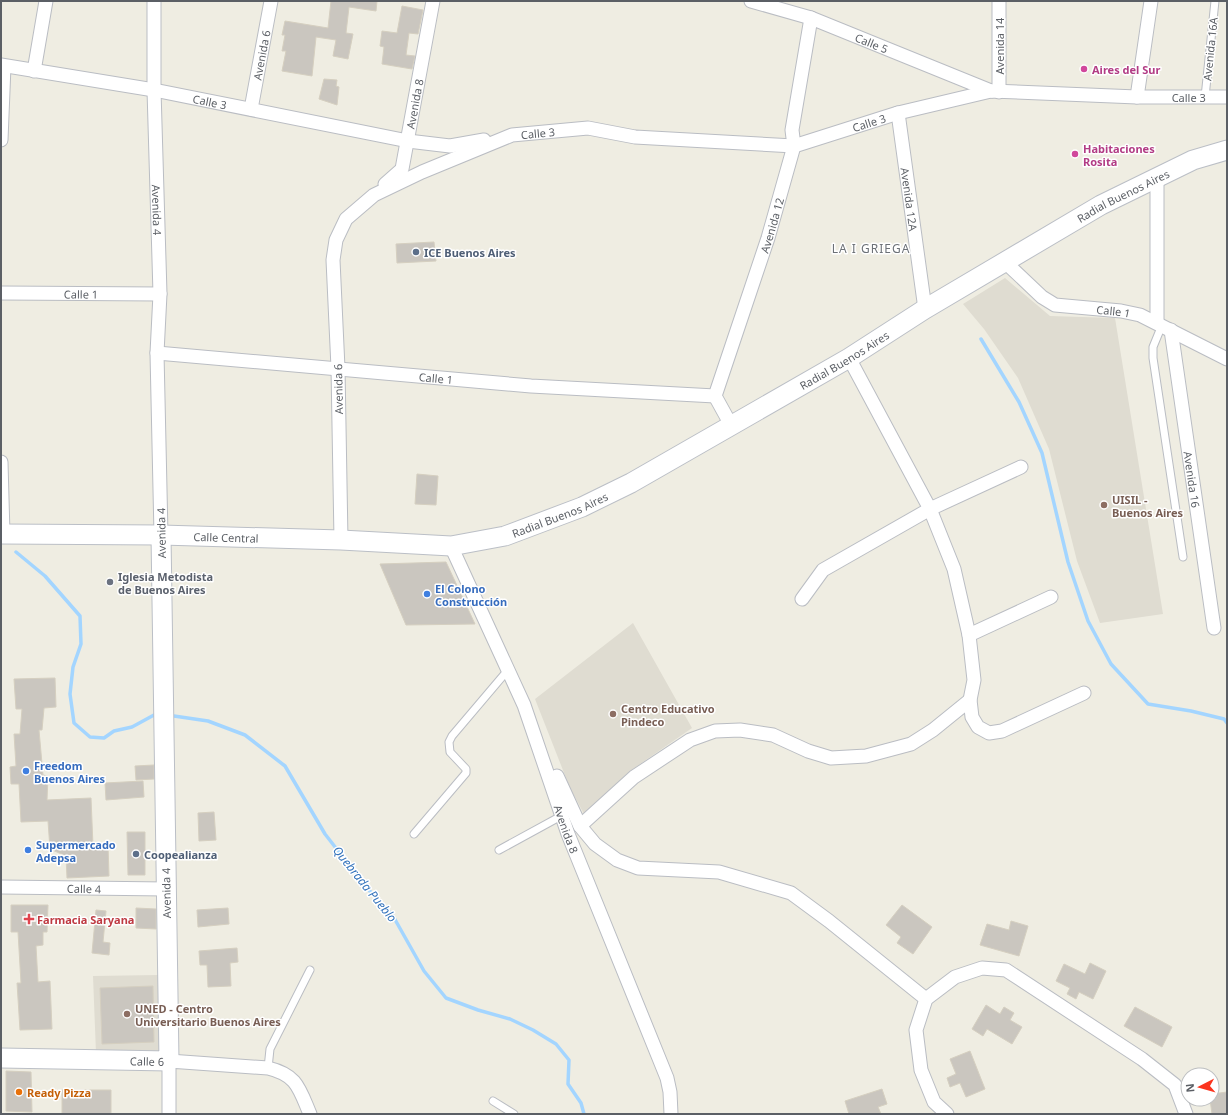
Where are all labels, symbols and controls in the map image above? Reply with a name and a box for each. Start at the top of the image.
street label: Avenida 16A [1199,15,1221,82]
street label: Avenida 14 [992,17,1007,74]
street label: Avenida 6 [249,29,273,81]
street label: Calle 5 [853,29,890,56]
place label: Aires del Sur [1092,62,1160,77]
marker: Aires del Sur [1079,64,1089,74]
street label: Avenida 8 [402,78,426,130]
street label: Calle 3 [192,90,228,112]
street label: Calle 3 [1172,90,1206,105]
street label: Calle 3 [850,110,887,135]
street label: Calle 3 [520,124,556,142]
place label: Habitaciones Rosita [1083,141,1155,169]
marker: Habitaciones Rosita [1070,149,1080,159]
street label: Radial Buenos Aires [1074,165,1172,225]
street label: Avenida 12A [898,166,922,233]
street label: Avenida 4 [149,184,166,236]
street label: Avenida 12 [756,196,787,255]
district label: LA I GRIEGA [832,240,910,257]
place label: ICE Buenos Aires [424,245,516,260]
marker: ICE Buenos Aires [411,247,421,257]
street label: Calle 1 [64,286,98,301]
street label: Calle 1 [1096,301,1132,320]
street label: Radial Buenos Aires [796,327,891,393]
street label: Avenida 6 [330,364,346,414]
street label: Calle 1 [418,369,454,387]
street label: Avenida 16 [1181,450,1204,509]
street label: Radial Buenos Aires [510,488,610,540]
place label: UISIL - Buenos Aires [1112,492,1184,520]
marker: UISIL - Buenos Aires [1099,500,1109,510]
street label: Avenida 4 [153,507,169,558]
street label: Calle Central [193,528,259,545]
place label: Iglesia Metodista de Buenos Aires [118,569,213,597]
marker: Iglesia Metodista de Buenos Aires [105,577,115,587]
place label: El Colono Construcción [435,581,507,609]
marker: El Colono Construcción [422,589,432,599]
place label: Centro Educativo Pindeco [621,701,715,729]
marker: Centro Educativo Pindeco [608,709,618,719]
place label: Freedom Buenos Aires [34,758,106,786]
marker: Freedom Buenos Aires [21,766,31,776]
street label: Avenida 8 [551,803,582,855]
place label: Supermercado Adepsa [36,837,116,865]
water label: Quebrada Pueblo [329,842,401,926]
marker: Supermercado Adepsa [23,845,33,855]
place label: Coopealianza [144,847,217,862]
marker: Coopealianza [131,849,141,859]
street label: Avenida 4 [158,867,174,918]
street label: Calle 4 [67,880,102,896]
place label: Farmacia Saryana [37,912,134,927]
marker: Farmacia Saryana [24,914,34,924]
place label: UNED - Centro Universitario Buenos Aires [135,1001,281,1029]
marker: UNED - Centro Universitario Buenos Aires [122,1009,132,1019]
street label: Calle 6 [130,1053,164,1068]
north arrow [1180,1067,1220,1107]
text: N [1182,1083,1197,1093]
place label: Ready Pizza [27,1085,91,1100]
marker: Ready Pizza [14,1087,24,1097]

